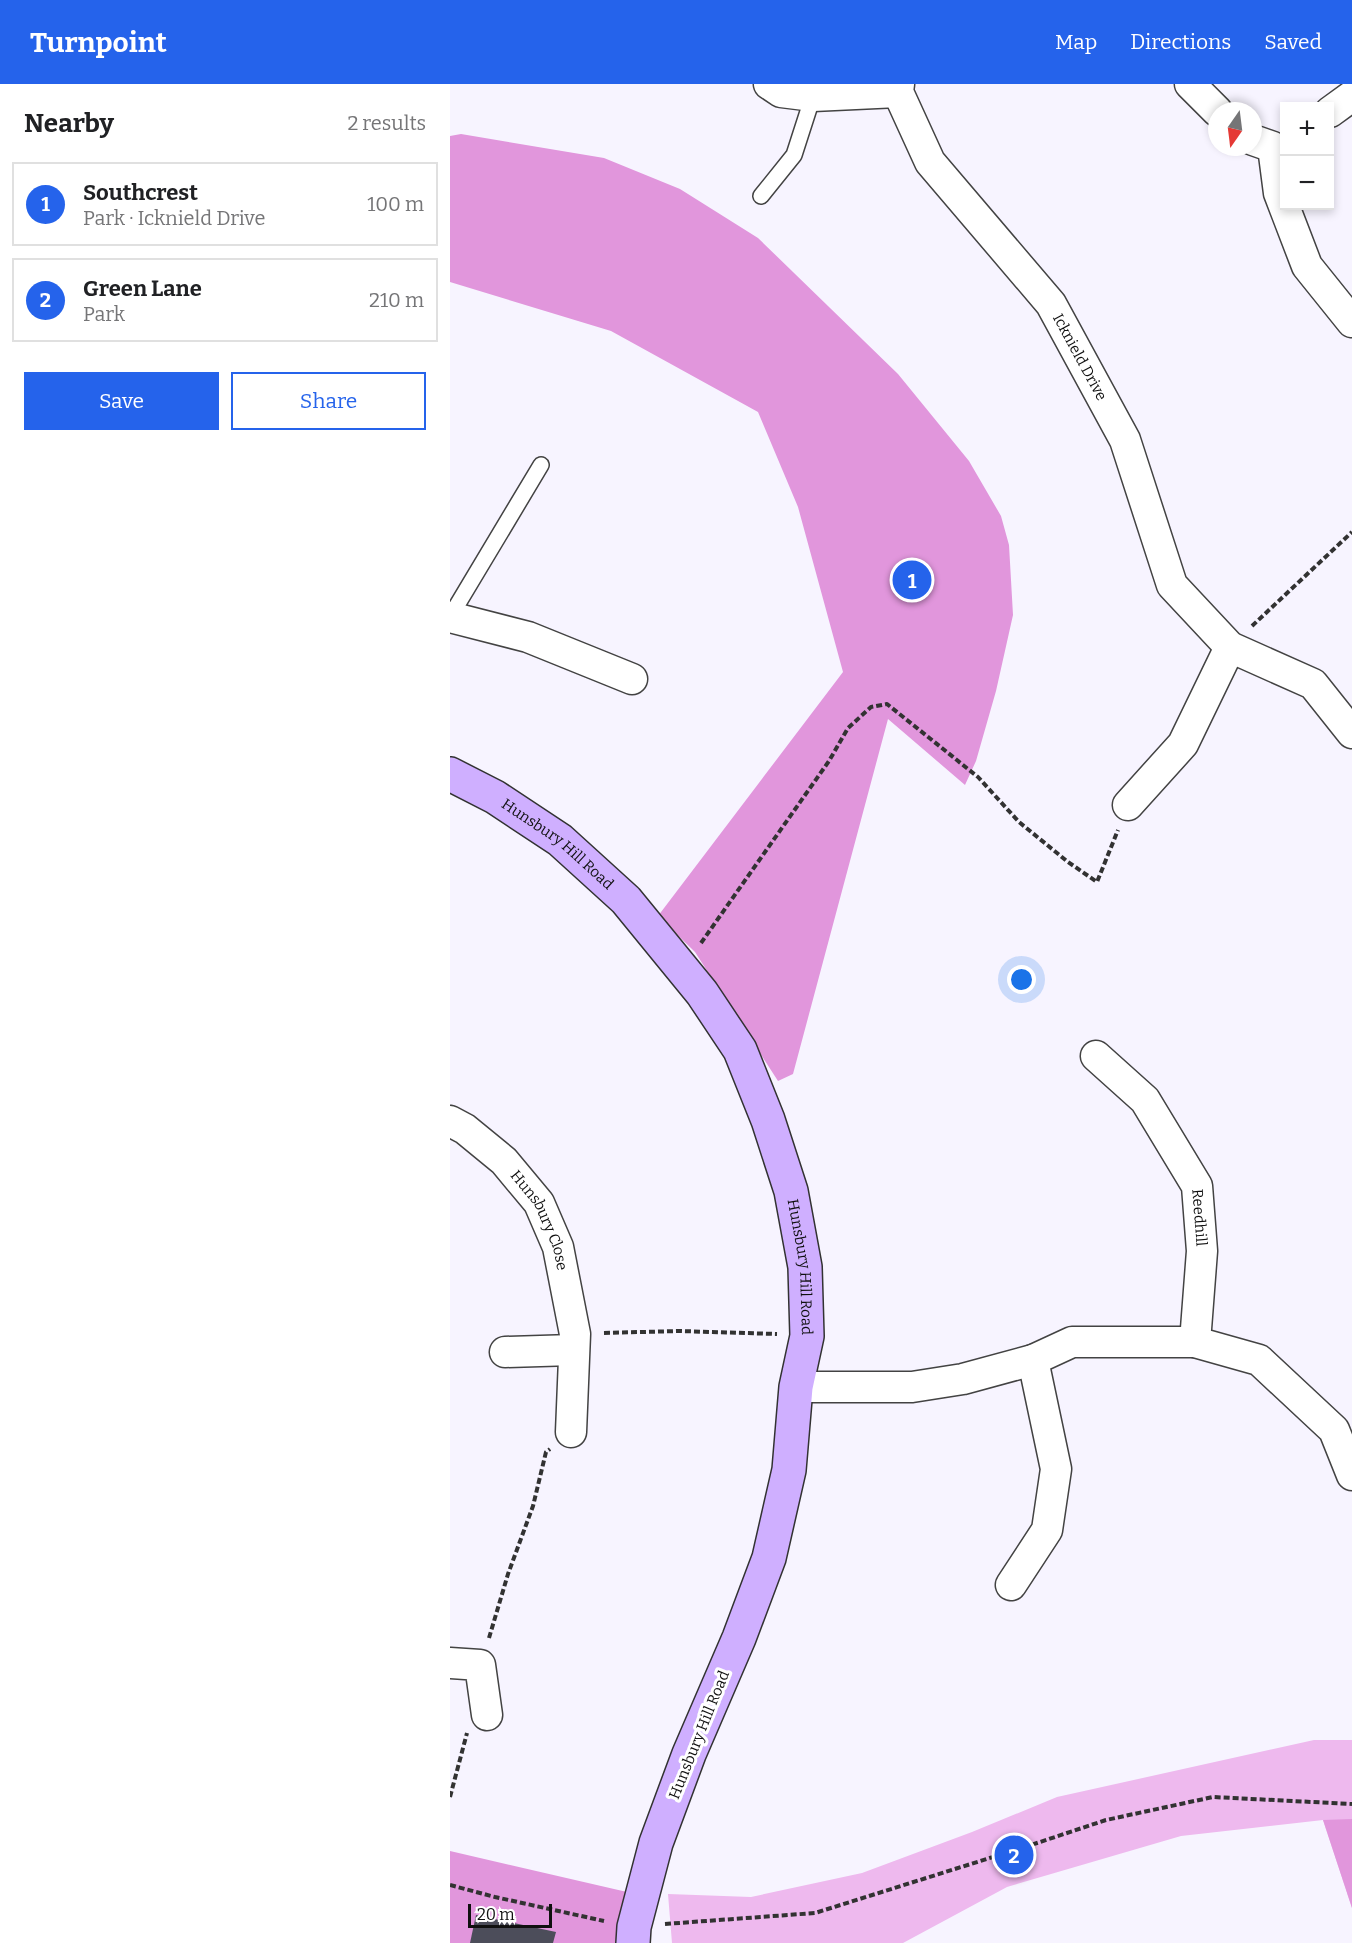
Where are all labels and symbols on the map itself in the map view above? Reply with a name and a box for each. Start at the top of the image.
north arrow [1208,102,1262,156]
street label: Icknield Drive [1049,311,1111,404]
pin: 1 [892,558,932,602]
street label: Hunsbury Hill Road [498,795,617,893]
your location [1007,965,1036,994]
street label: Hunsbury Close [507,1167,571,1272]
street label: Reedhill [1188,1188,1211,1247]
street label: Hunsbury Hill Road [784,1197,816,1335]
street label: Hunsbury Hill Road [665,1668,733,1802]
pin: 2 [994,1832,1034,1878]
scale bar [468,1901,552,1928]

